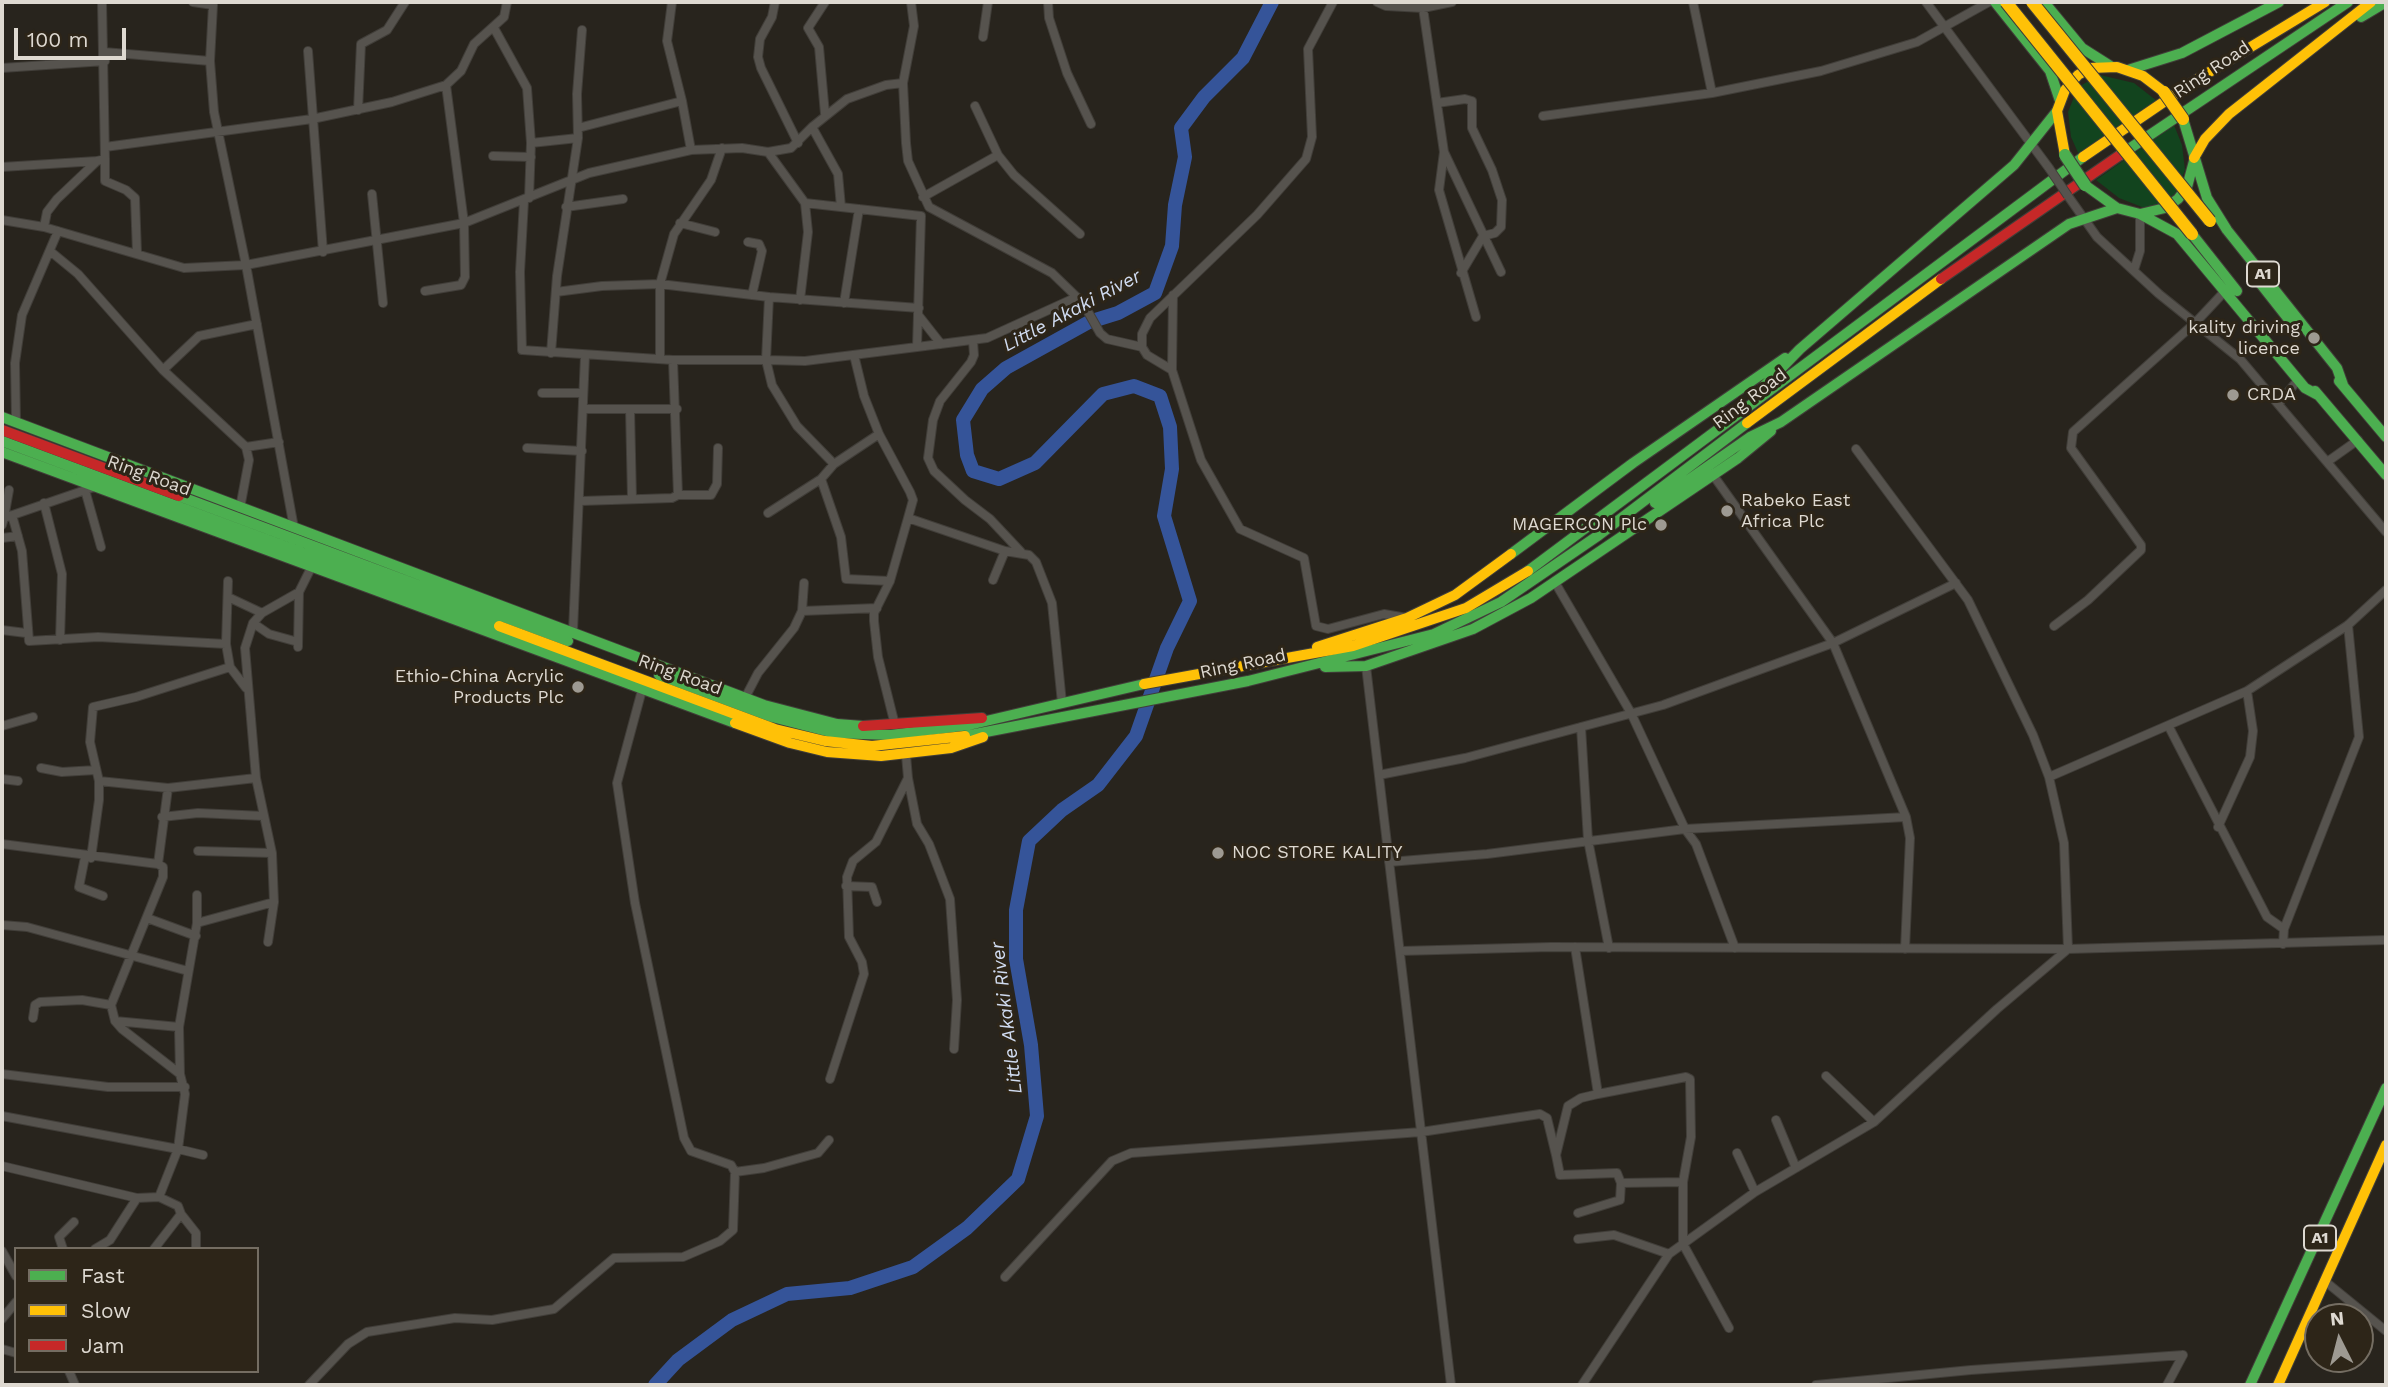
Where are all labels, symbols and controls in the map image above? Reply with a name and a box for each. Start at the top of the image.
scale bar [18,14,130,58]
text: 100 m [27,27,89,52]
street label: Ring Road [2170,37,2254,103]
road number: A1 [2247,262,2279,286]
water label: Little Akaki River [999,265,1145,357]
place label: kality driving licence [2188,317,2300,360]
marker: kality driving licence [2306,330,2322,346]
street label: Ring Road [1709,364,1791,434]
place label: CRDA [2247,384,2296,406]
marker: CRDA [2225,387,2241,403]
street label: Ring Road [104,451,194,501]
place label: Rabeko East Africa Plc [1741,490,1850,532]
marker: Rabeko East Africa Plc [1719,503,1735,519]
place label: MAGERCON Plc [1512,514,1647,536]
marker: MAGERCON Plc [1653,517,1669,533]
street label: Ring Road [1198,644,1288,684]
street label: Ring Road [635,650,725,700]
place label: Ethio-China Acrylic Products Plc [395,666,564,708]
marker: Ethio-China Acrylic Products Plc [570,679,586,695]
place label: NOC STORE KALITY [1232,842,1403,864]
marker: NOC STORE KALITY [1210,845,1226,861]
water label: Little Akaki River [986,941,1028,1095]
road number: A1 [2304,1226,2336,1250]
legend [14,1247,259,1373]
text: Fast [81,1263,125,1288]
text: Slow [81,1298,131,1323]
north arrow [2304,1303,2374,1373]
text: N [2329,1306,2345,1331]
text: Jam [81,1333,124,1358]

